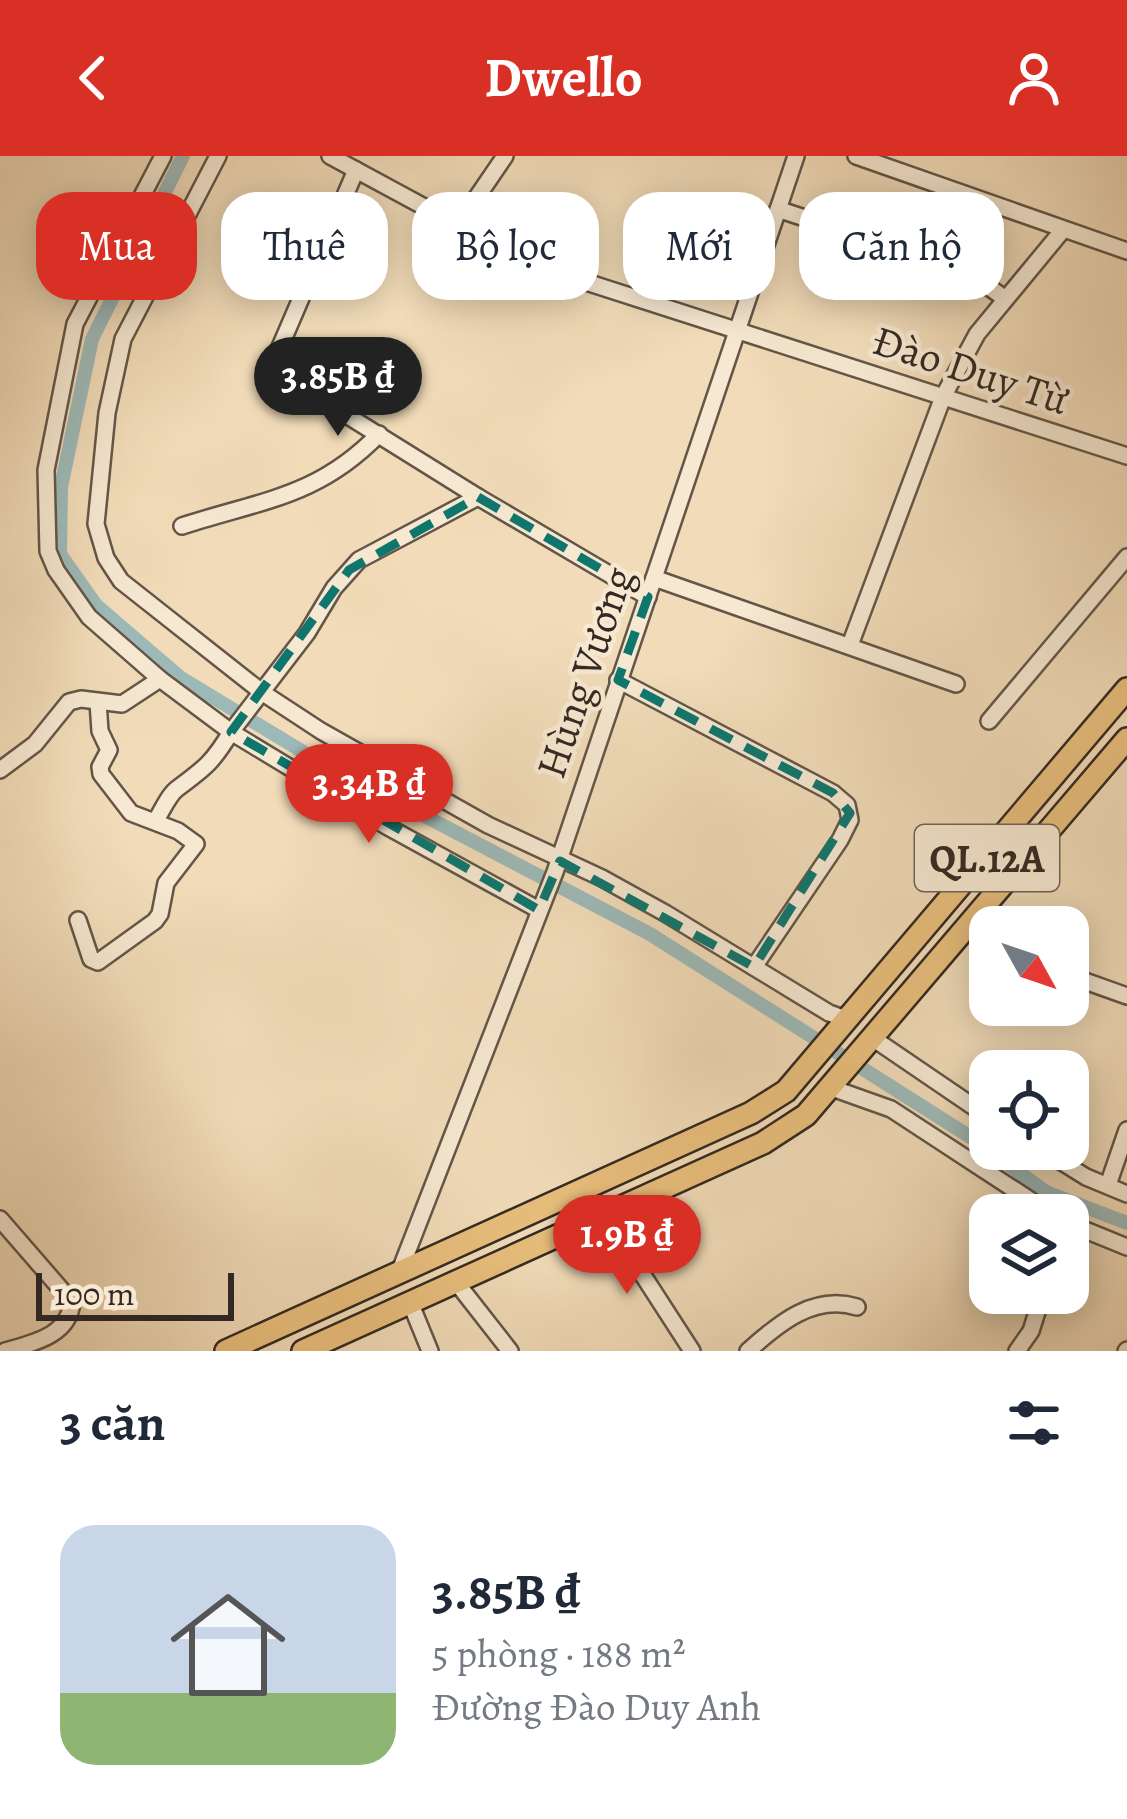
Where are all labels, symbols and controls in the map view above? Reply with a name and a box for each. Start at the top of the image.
text: Dwello [484,41,643,115]
icon: back [60,45,126,111]
icon: person [1001,45,1067,111]
chip: Mua [36,192,197,300]
chip: Thuê [221,192,388,300]
chip: Bộ lọc [412,192,599,300]
chip: Mới [623,192,775,300]
chip: Căn hộ [799,192,1004,300]
street label: Đào Duy Từ [866,311,1076,428]
pin: 3.85B ₫ [227,337,449,439]
text: 3.85B ₫ [281,349,395,402]
street label: Hùng Vương [522,559,647,785]
pin: 3.34B ₫ [258,744,480,846]
text: 3.34B ₫ [312,756,426,809]
road number: QL.12A [915,825,1059,891]
north arrow [969,906,1089,1026]
map controls [969,906,1089,1314]
button: locate [969,1050,1089,1170]
button: layers [969,1194,1089,1314]
pin: 1.9B ₫ [529,1195,725,1297]
text: 1.9B ₫ [580,1207,674,1260]
scale bar [36,1267,234,1320]
text: 100 m [54,1271,134,1316]
text: 3 căn [60,1388,165,1458]
icon: filters [1001,1390,1067,1456]
text: 3.85B ₫ [432,1557,581,1627]
icon: home [156,1573,300,1717]
text: 5 phòng · 188 m² [432,1627,686,1680]
text: Đường Đào Duy Anh [432,1680,761,1733]

